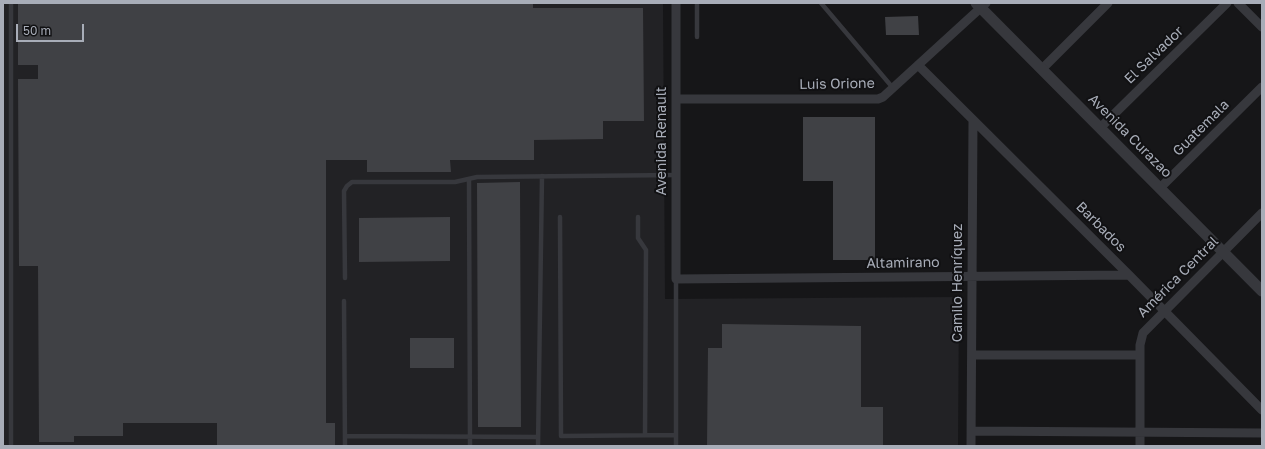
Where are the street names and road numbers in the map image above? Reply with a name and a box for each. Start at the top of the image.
street label: El Salvador [1121,23,1187,87]
street label: Luis Orione [799,75,875,93]
street label: Avenida Renault [654,87,670,195]
street label: Avenida Curazao [1085,91,1175,181]
street label: Guatemala [1169,96,1233,160]
street label: Barbados [1073,199,1129,255]
street label: Camilo Henríquez [950,224,966,342]
street label: América Central [1134,233,1222,321]
street label: Altamirano [866,254,940,272]

